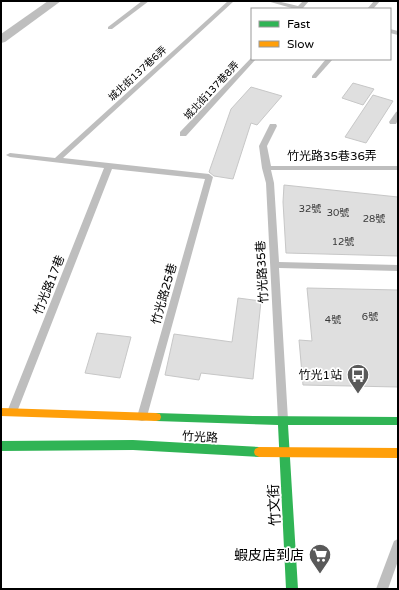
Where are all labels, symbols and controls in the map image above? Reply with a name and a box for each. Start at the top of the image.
legend [251,8,391,60]
text: Fast [287,17,311,31]
text: Slow [287,37,314,51]
street label: 城北街137巷6弄 [106,44,169,104]
street label: 城北街137巷8弄 [182,59,242,122]
street label: 竹光路35巷36弄 [287,149,377,163]
house number: 32號 [299,203,321,215]
house number: 30號 [327,207,349,219]
house number: 28號 [363,213,385,225]
house number: 12號 [332,236,354,248]
street label: 竹光路35巷 [253,240,271,304]
street label: 竹光路17巷 [31,253,67,317]
street label: 竹光路25巷 [149,262,179,326]
house number: 6號 [362,311,378,323]
house number: 4號 [325,314,341,326]
bus stop icon: 竹光1站 [345,362,371,395]
place label: 竹光1站 [298,368,342,382]
street label: 竹光路 [182,429,218,445]
street label: 竹文街 [265,484,284,526]
supermarket icon: 蝦皮店到店 [307,542,333,575]
place label: 蝦皮店到店 [234,547,304,564]

